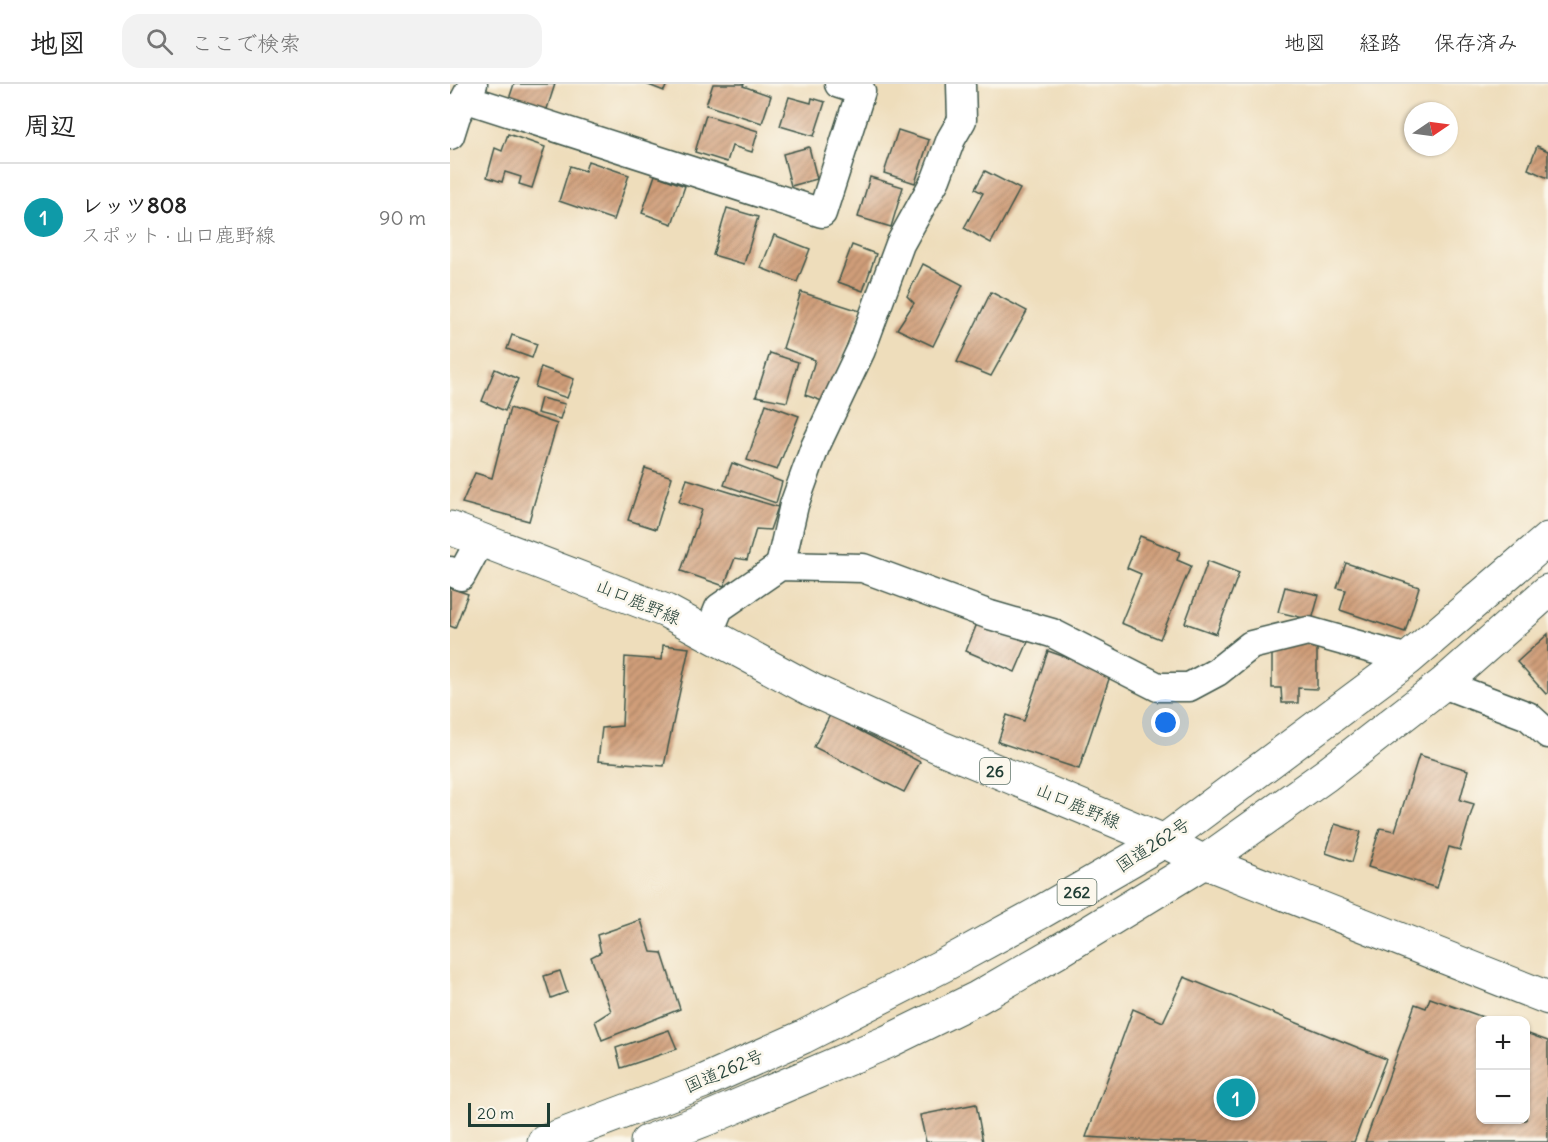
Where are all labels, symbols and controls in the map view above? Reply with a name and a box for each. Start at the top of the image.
search box [122,14,542,68]
text: 地図 [30,25,86,61]
icon: search [143,25,176,58]
text: ここで検索 [191,29,301,57]
text: 地図 [1284,29,1326,56]
text: 経路 [1359,29,1401,56]
text: 保存済み [1434,29,1518,56]
north arrow [1404,102,1458,156]
text: 周辺 [24,109,76,142]
text: レッツ808 [81,191,187,219]
text: 1 [40,205,47,230]
text: 90 m [379,205,426,230]
text: スポット · 山口鹿野線 [81,222,275,247]
street label: 山口鹿野線 [592,573,684,630]
your location [1151,708,1180,737]
road number: 26 [980,758,1010,784]
street label: 山口鹿野線 [1032,777,1124,834]
street label: 国道262号 [1111,812,1194,877]
road number: 262 [1058,879,1096,905]
map controls [1476,1016,1530,1124]
button: + [1476,1016,1530,1070]
street label: 国道262号 [681,1044,767,1098]
button: − [1476,1070,1530,1124]
pin: 1 [1216,1076,1256,1120]
scale bar [468,1100,550,1128]
text: 20 m [477,1103,514,1123]

